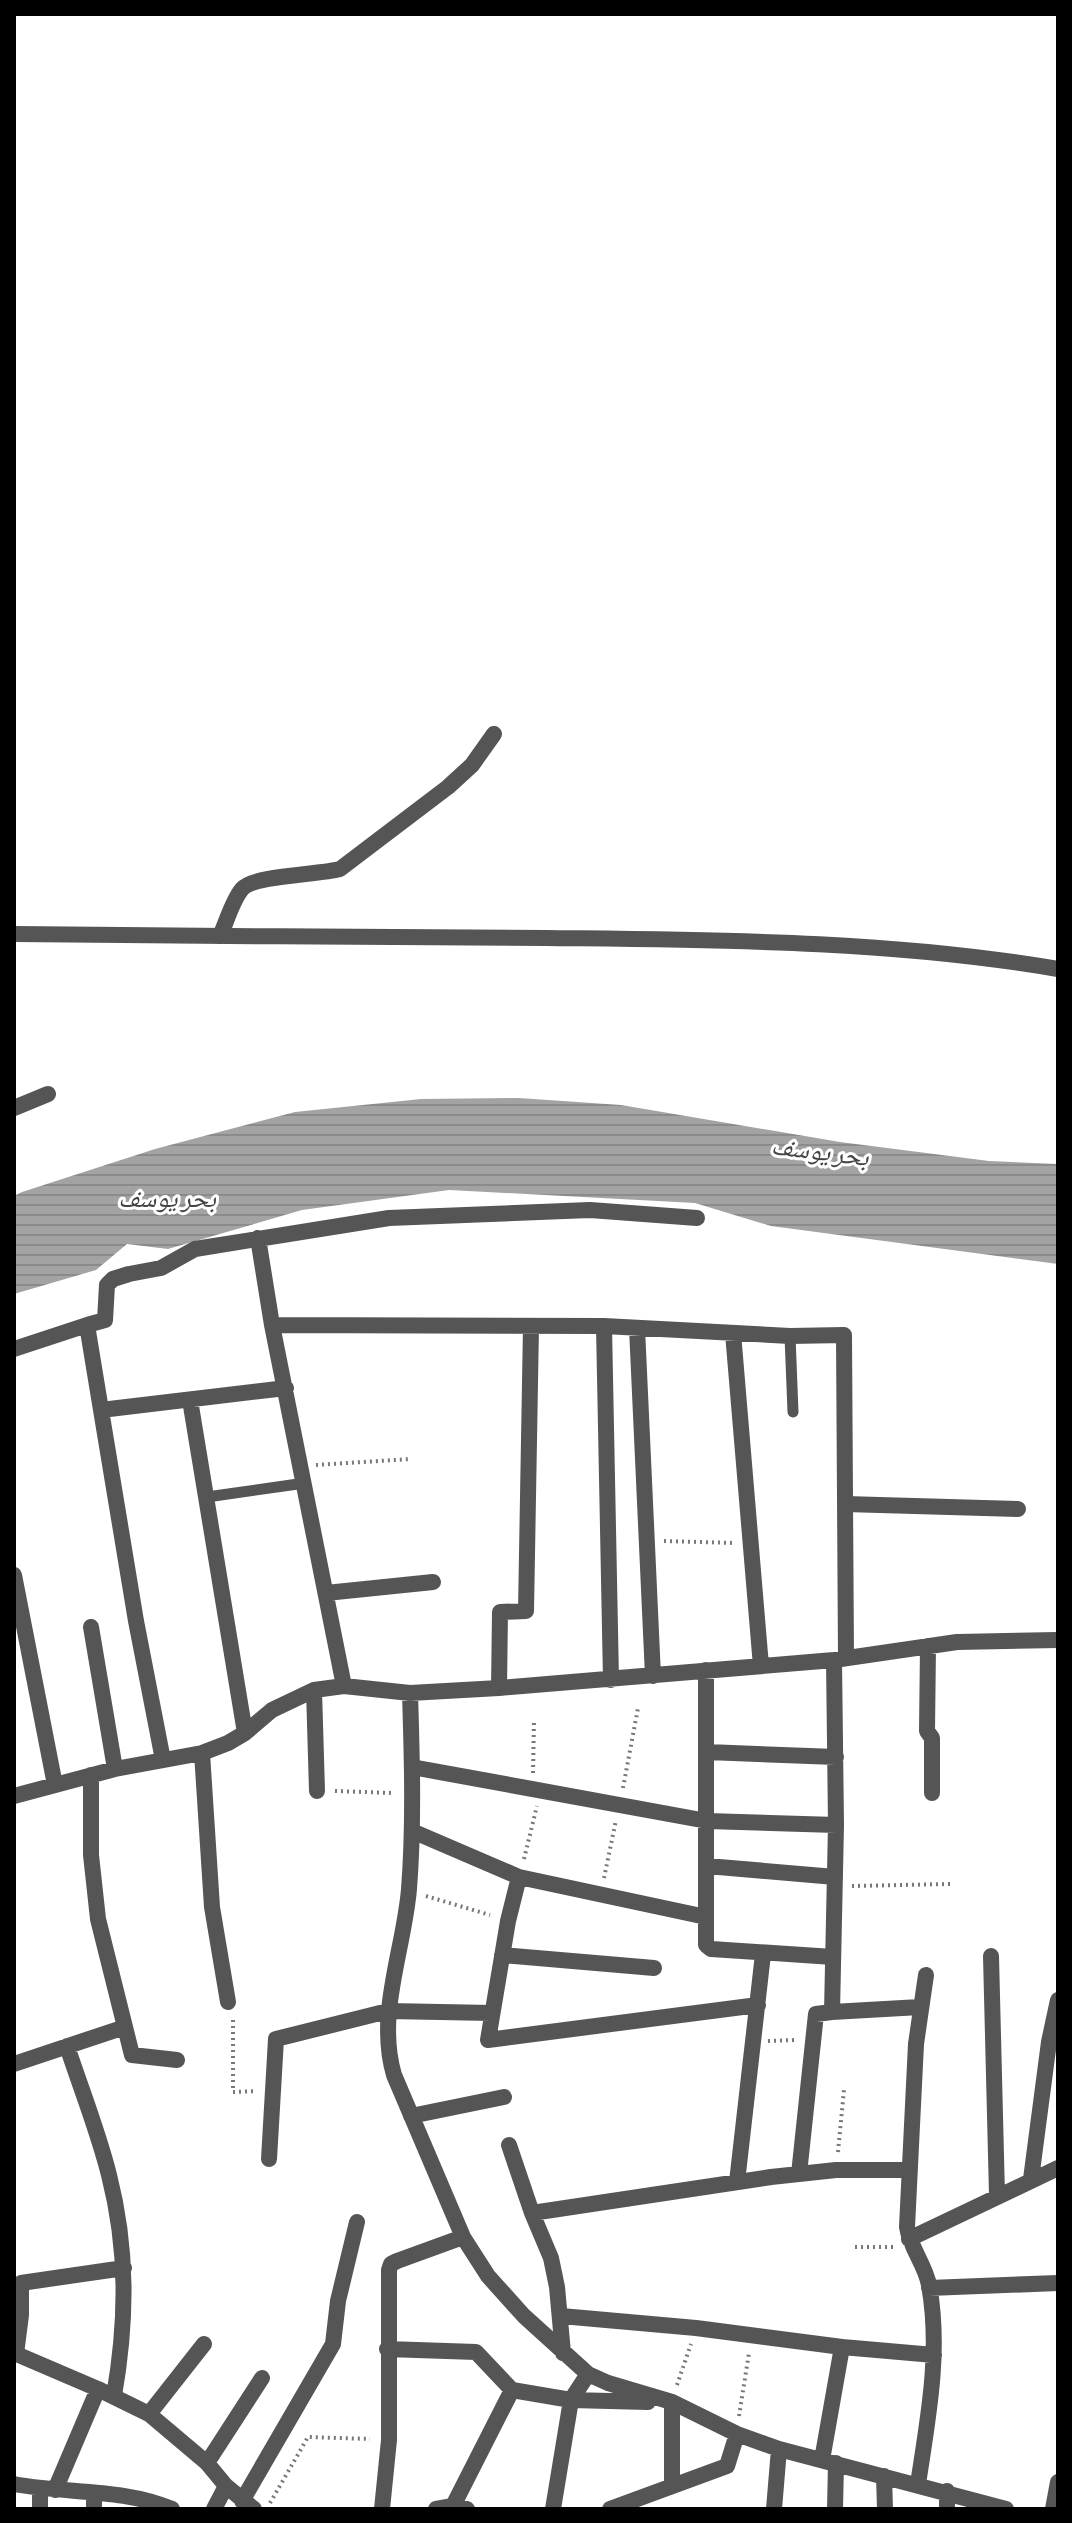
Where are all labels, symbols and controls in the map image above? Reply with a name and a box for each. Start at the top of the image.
water label: بحر يوسف [770,1130,871,1172]
water label: بحر يوسف [118,1183,217,1213]

